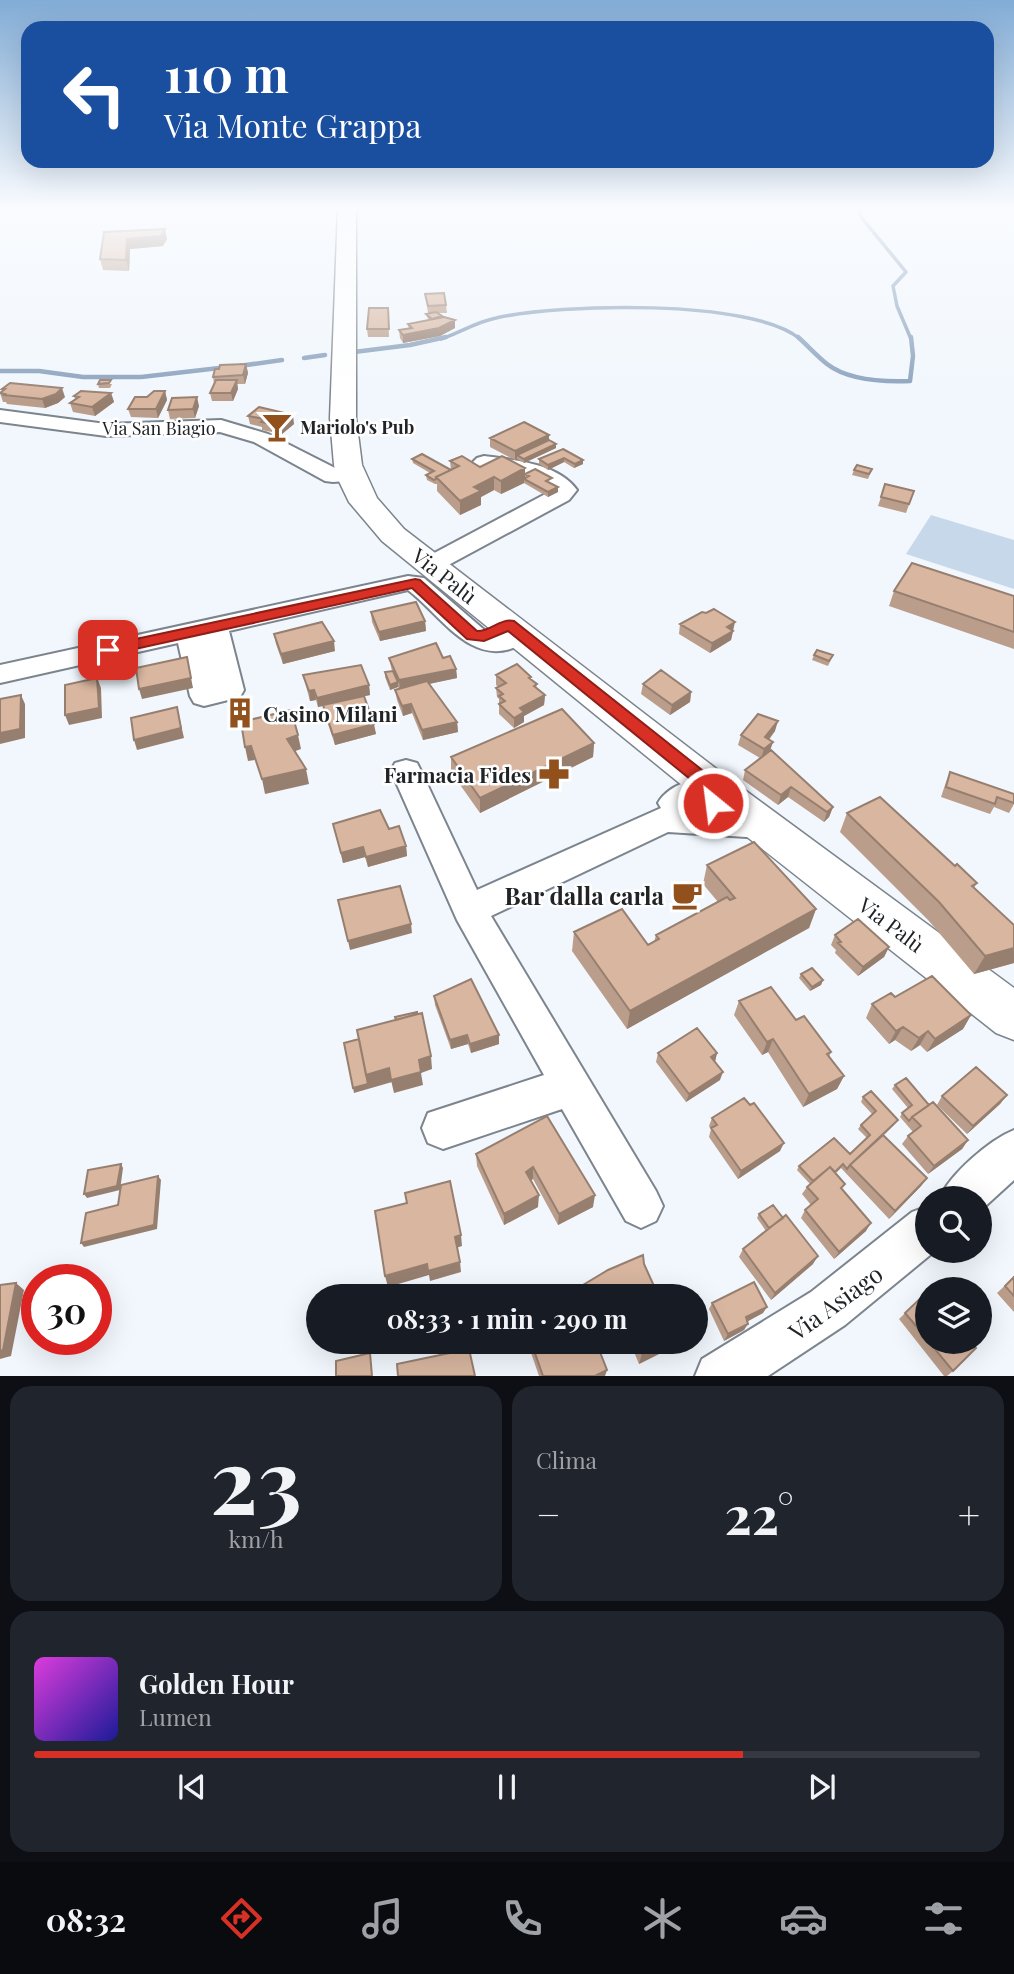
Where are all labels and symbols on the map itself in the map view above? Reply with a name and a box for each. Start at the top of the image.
bar icon: Mariolo's Pub [260,410,294,444]
place label: Mariolo's Pub [300,415,414,439]
street label: Via San Biagio [101,416,216,440]
street label: Via Palù [406,540,483,609]
pin [78,620,138,680]
building icon: Casino Milani [223,696,257,730]
place label: Casino Milani [263,699,398,727]
pharmacy icon: Farmacia Fides [537,757,571,791]
place label: Farmacia Fides [384,760,531,788]
position arrow [676,766,750,840]
cafe icon: Bar dalla carla [670,878,704,912]
place label: Bar dalla carla [505,879,665,911]
street label: Via Palù [853,890,930,958]
street label: Via Asiago [781,1257,888,1347]
speed limit sign: 30 [21,1264,112,1355]

